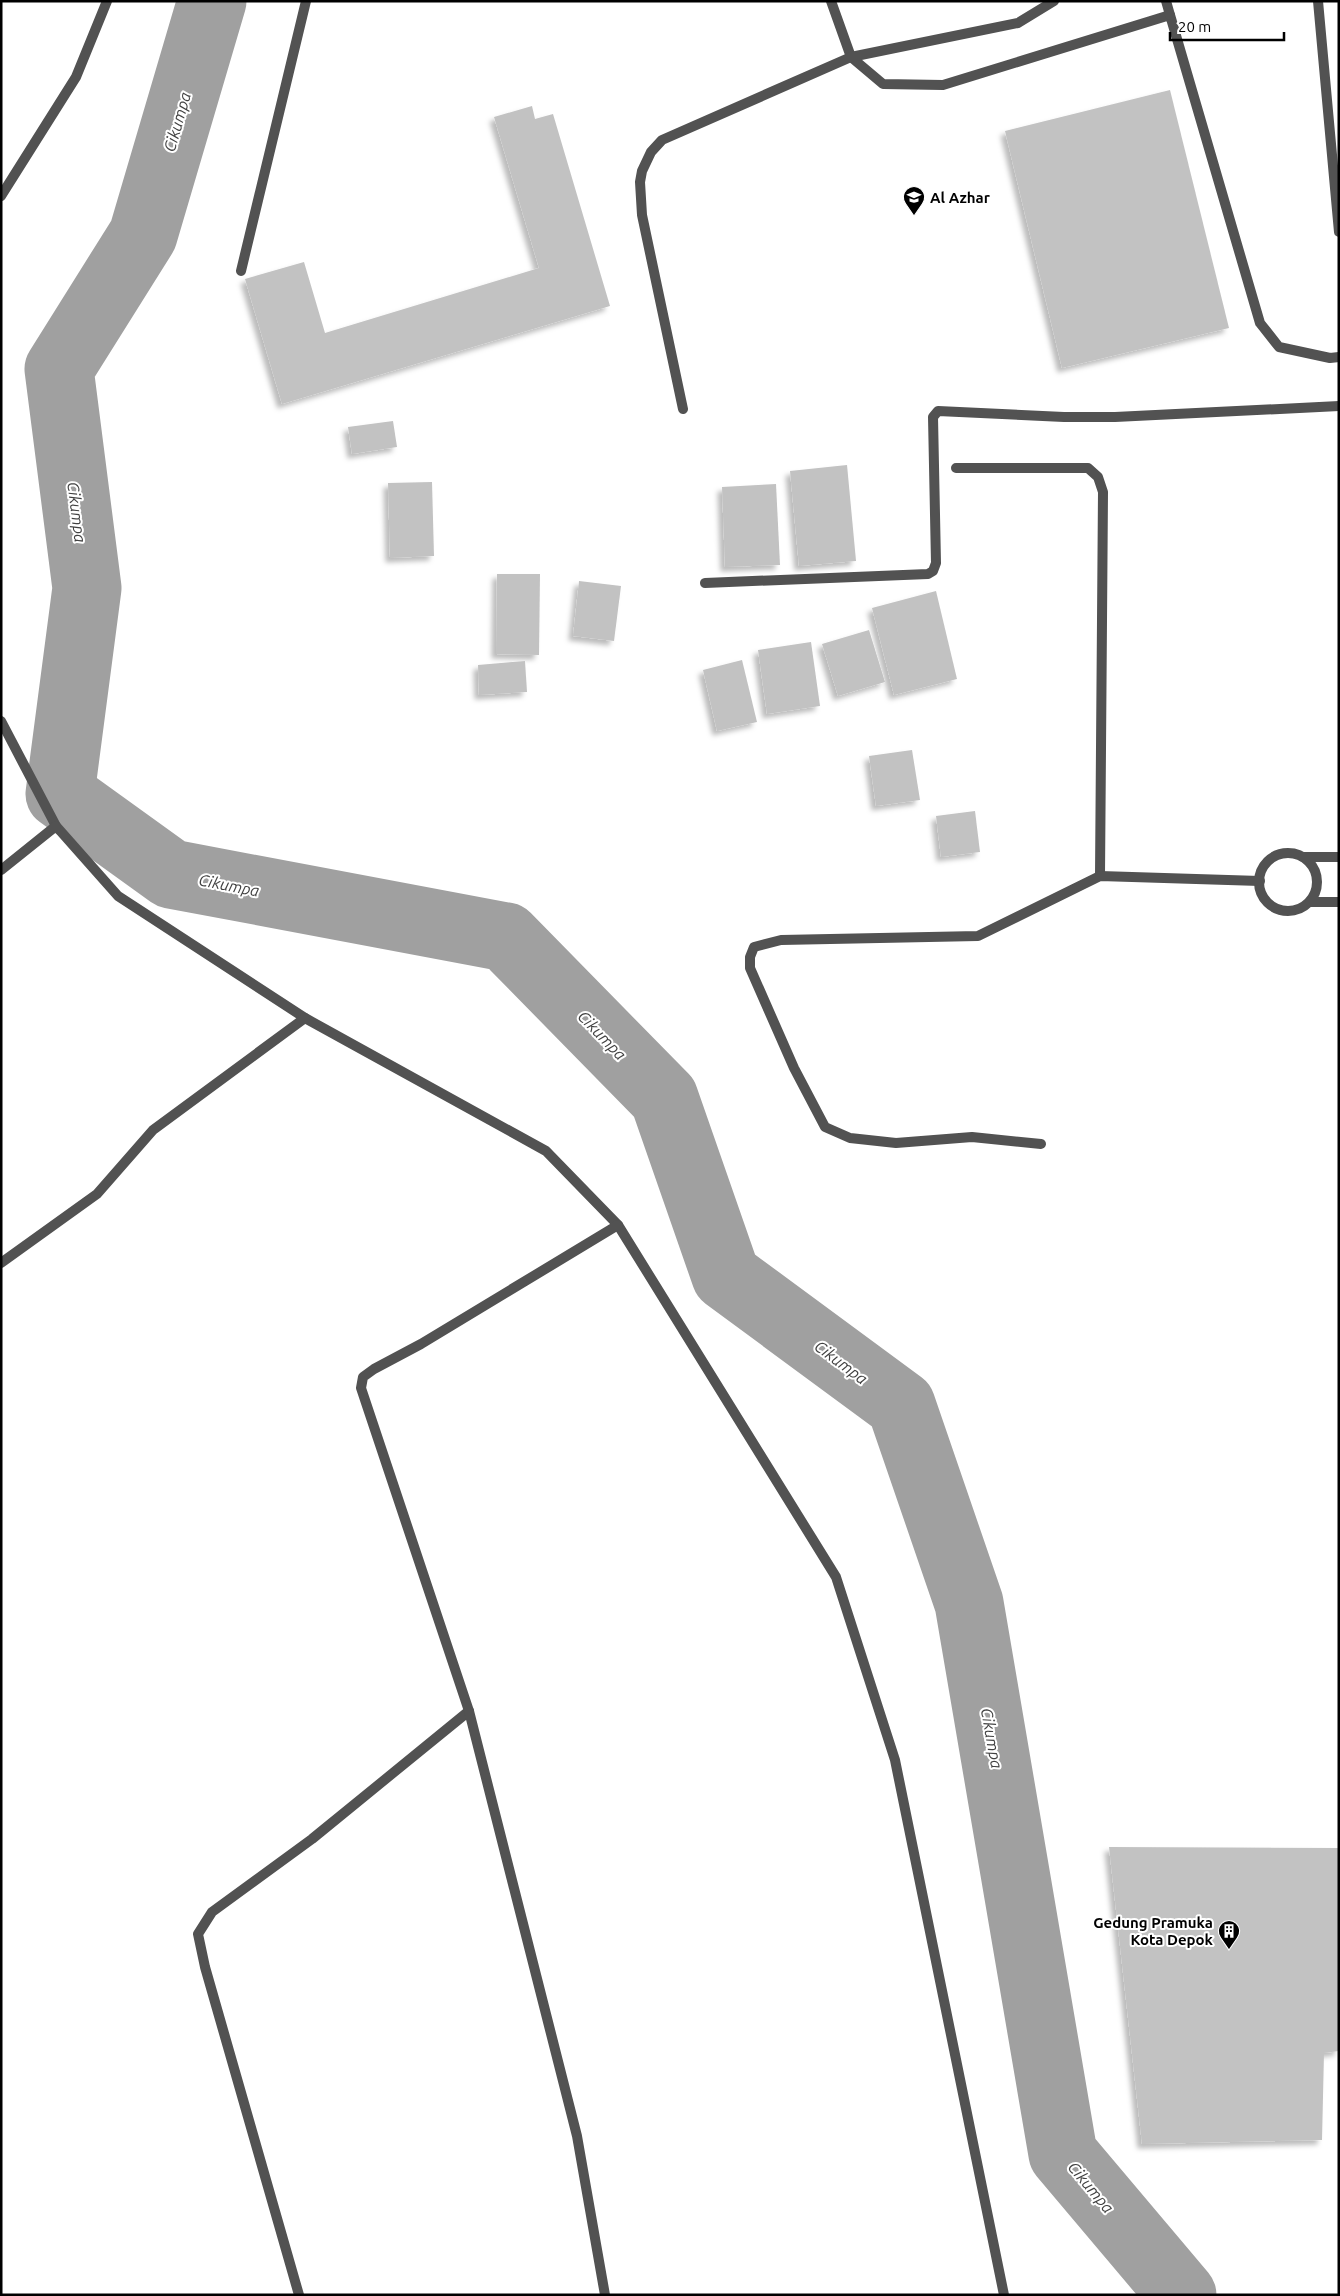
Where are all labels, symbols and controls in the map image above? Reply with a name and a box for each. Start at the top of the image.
scale bar [1170,10,1284,42]
text: 20 m [1178,18,1211,35]
water label: Cikumpa [160,90,194,154]
school or university icon: Al Azhar [902,185,926,216]
place label: Al Azhar [930,189,991,206]
water label: Cikumpa [64,481,90,544]
water label: Cikumpa [197,870,261,900]
water label: Cikumpa [574,1007,630,1064]
water label: Cikumpa [811,1336,871,1388]
water label: Cikumpa [978,1706,1006,1770]
place label: Gedung Pramuka Kota Depok [1093,1914,1214,1948]
building icon: Gedung Pramuka Kota Depok [1217,1919,1241,1950]
water label: Cikumpa [1064,2158,1118,2216]

